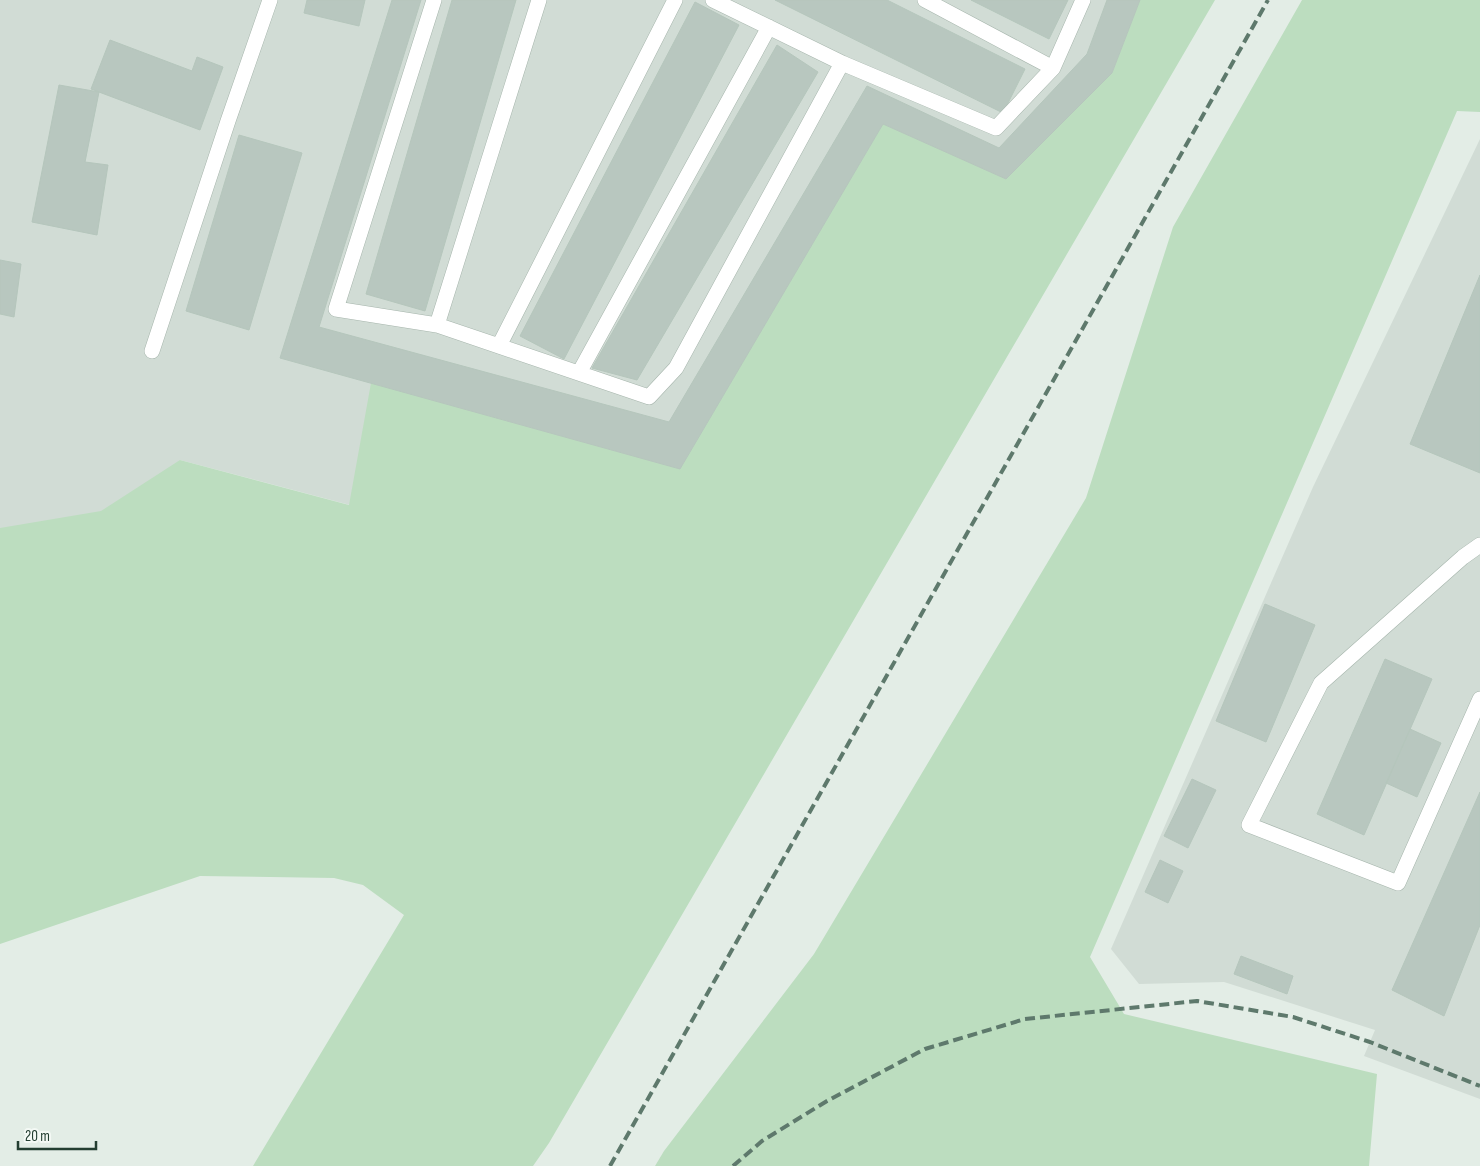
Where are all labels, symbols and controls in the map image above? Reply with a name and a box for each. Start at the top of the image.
scale bar [18,1118,95,1150]
text: 20 m [25,1127,50,1146]

